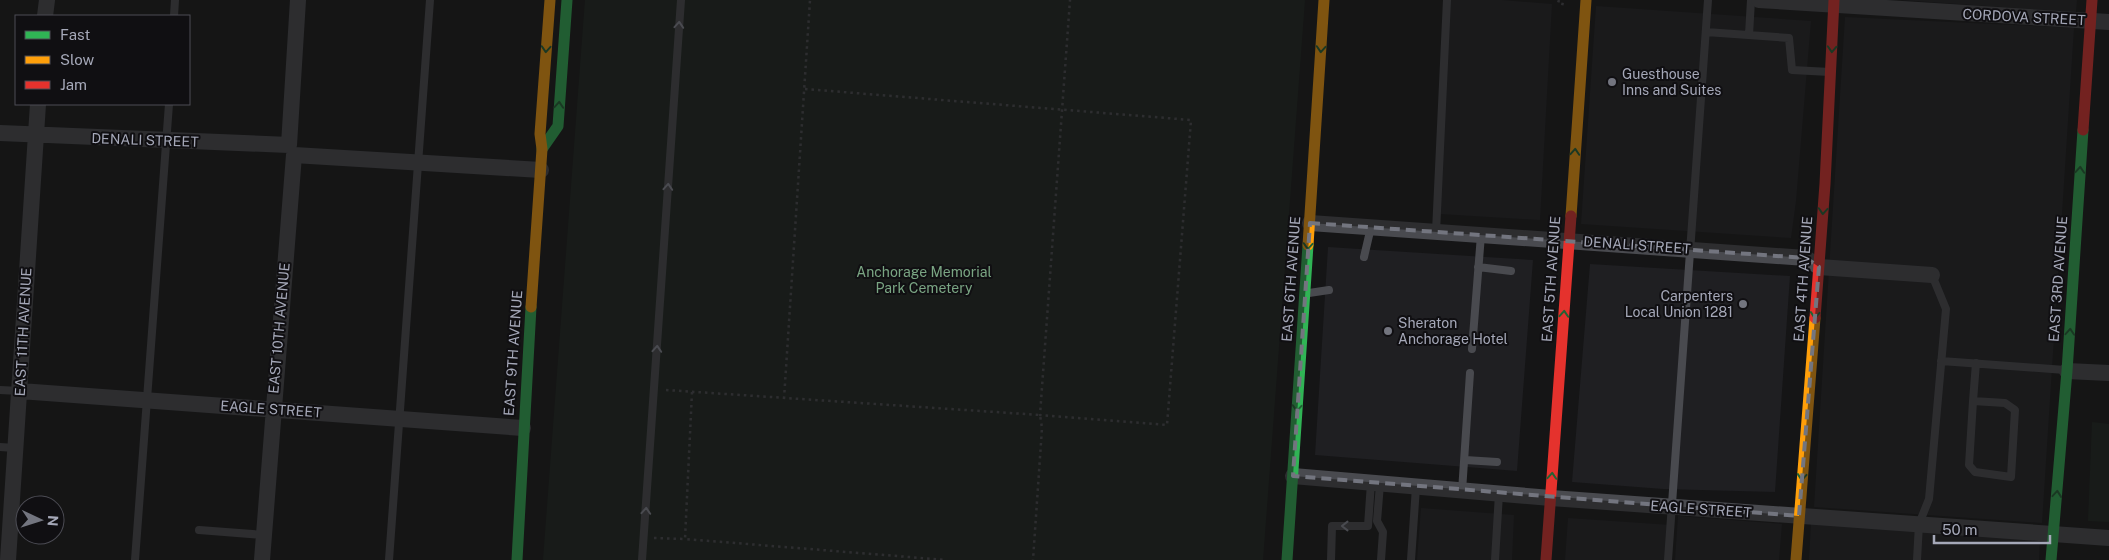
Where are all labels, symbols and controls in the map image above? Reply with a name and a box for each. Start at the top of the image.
street label: CORDOVA STREET [1962,6,2086,28]
legend [15,15,190,105]
one-way arrow [674,21,685,29]
text: Fast [60,26,90,43]
one-way arrow [541,45,552,53]
one-way arrow [1315,45,1326,53]
one-way arrow [1826,45,1837,53]
text: Slow [60,51,95,68]
place label: Guesthouse Inns and Suites [1622,66,1721,98]
text: Jam [60,76,87,93]
marker: Guesthouse Inns and Suites [1606,76,1618,88]
one-way arrow [554,101,565,109]
street label: DENALI STREET [91,130,199,150]
one-way arrow [1570,148,1581,156]
one-way arrow [2075,166,2086,174]
one-way arrow [662,183,673,191]
one-way arrow [1818,207,1829,215]
street label: EAST 6TH AVENUE [1279,216,1303,342]
street label: EAST 5TH AVENUE [1539,216,1563,342]
street label: EAST 4TH AVENUE [1791,216,1815,342]
street label: EAST 3RD AVENUE [2046,216,2070,342]
street label: DENALI STREET [1583,233,1691,257]
one-way arrow [1303,242,1314,250]
street label: EAST 10TH AVENUE [265,262,293,394]
park label: Anchorage Memorial Park Cemetery [856,264,992,296]
street label: EAST 11TH AVENUE [12,267,34,397]
place label: Carpenters Local Union 1281 [1625,288,1733,320]
street label: EAST 9TH AVENUE [501,290,525,416]
marker: Carpenters Local Union 1281 [1737,298,1749,310]
one-way arrow [1558,310,1569,318]
one-way arrow [1810,312,1821,320]
place label: Sheraton Anchorage Hotel [1398,315,1508,347]
marker: Sheraton Anchorage Hotel [1382,325,1394,337]
one-way arrow [2064,328,2075,336]
one-way arrow [651,345,662,353]
street label: EAGLE STREET [220,397,322,421]
one-way arrow [1292,404,1303,412]
one-way arrow [1547,472,1558,480]
one-way arrow [1797,474,1808,482]
one-way arrow [2051,490,2062,498]
north arrow [15,495,65,545]
street label: EAGLE STREET [1650,497,1752,521]
one-way arrow [640,507,651,515]
scale bar [1934,512,2050,544]
text: N [45,515,61,527]
one-way arrow [1341,521,1349,531]
text: 50 m [1942,521,1977,538]

